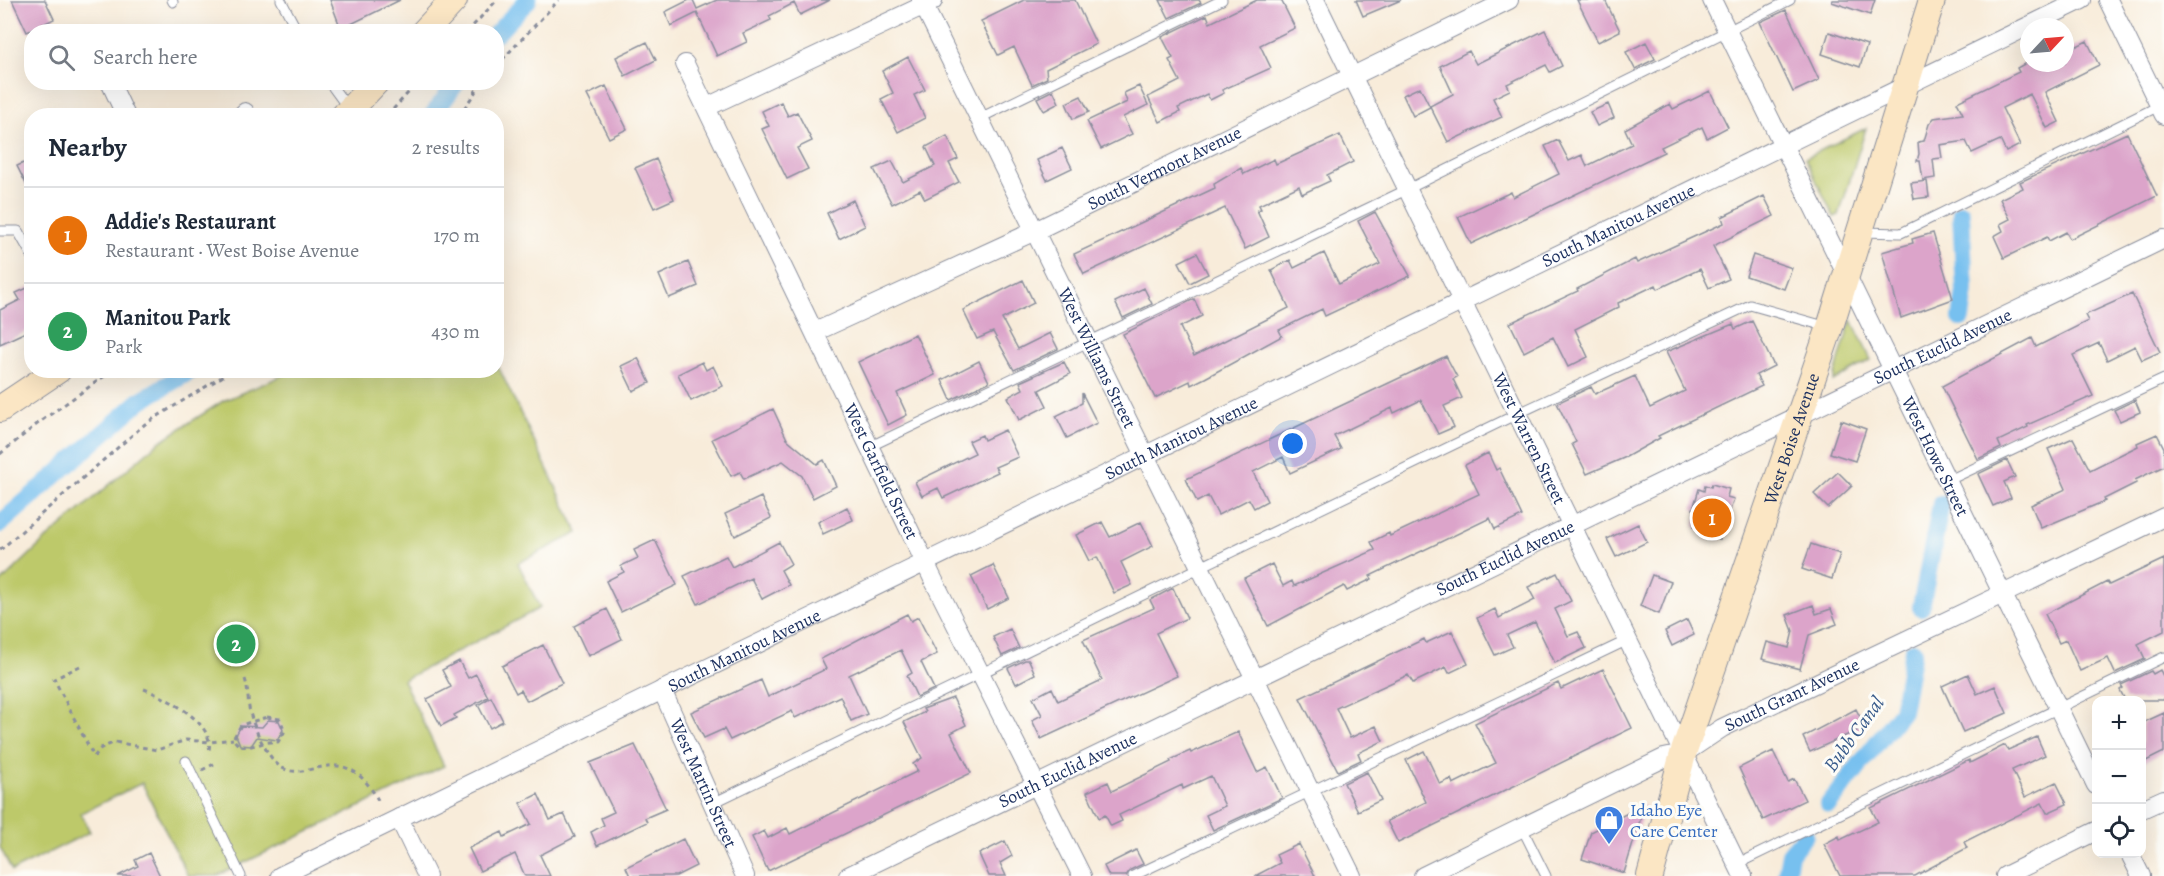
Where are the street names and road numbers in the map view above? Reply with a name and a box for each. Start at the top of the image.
street label: South Vermont Avenue [1083,120,1245,216]
street label: South Manitou Avenue [1538,178,1699,273]
street label: West Williams Street [1052,283,1142,432]
street label: South Euclid Avenue [1869,302,2016,390]
street label: West Warren Street [1487,368,1572,508]
street label: West Boise Avenue [1758,370,1825,508]
street label: South Manitou Avenue [1101,391,1262,485]
street label: West Howe Street [1895,392,1975,520]
street label: West Garfield Street [838,398,924,543]
street label: South Euclid Avenue [1432,514,1578,602]
street label: South Manitou Avenue [664,603,825,698]
street label: South Grant Avenue [1720,652,1863,737]
street label: West Martin Street [664,714,743,852]
street label: South Euclid Avenue [994,726,1141,813]

